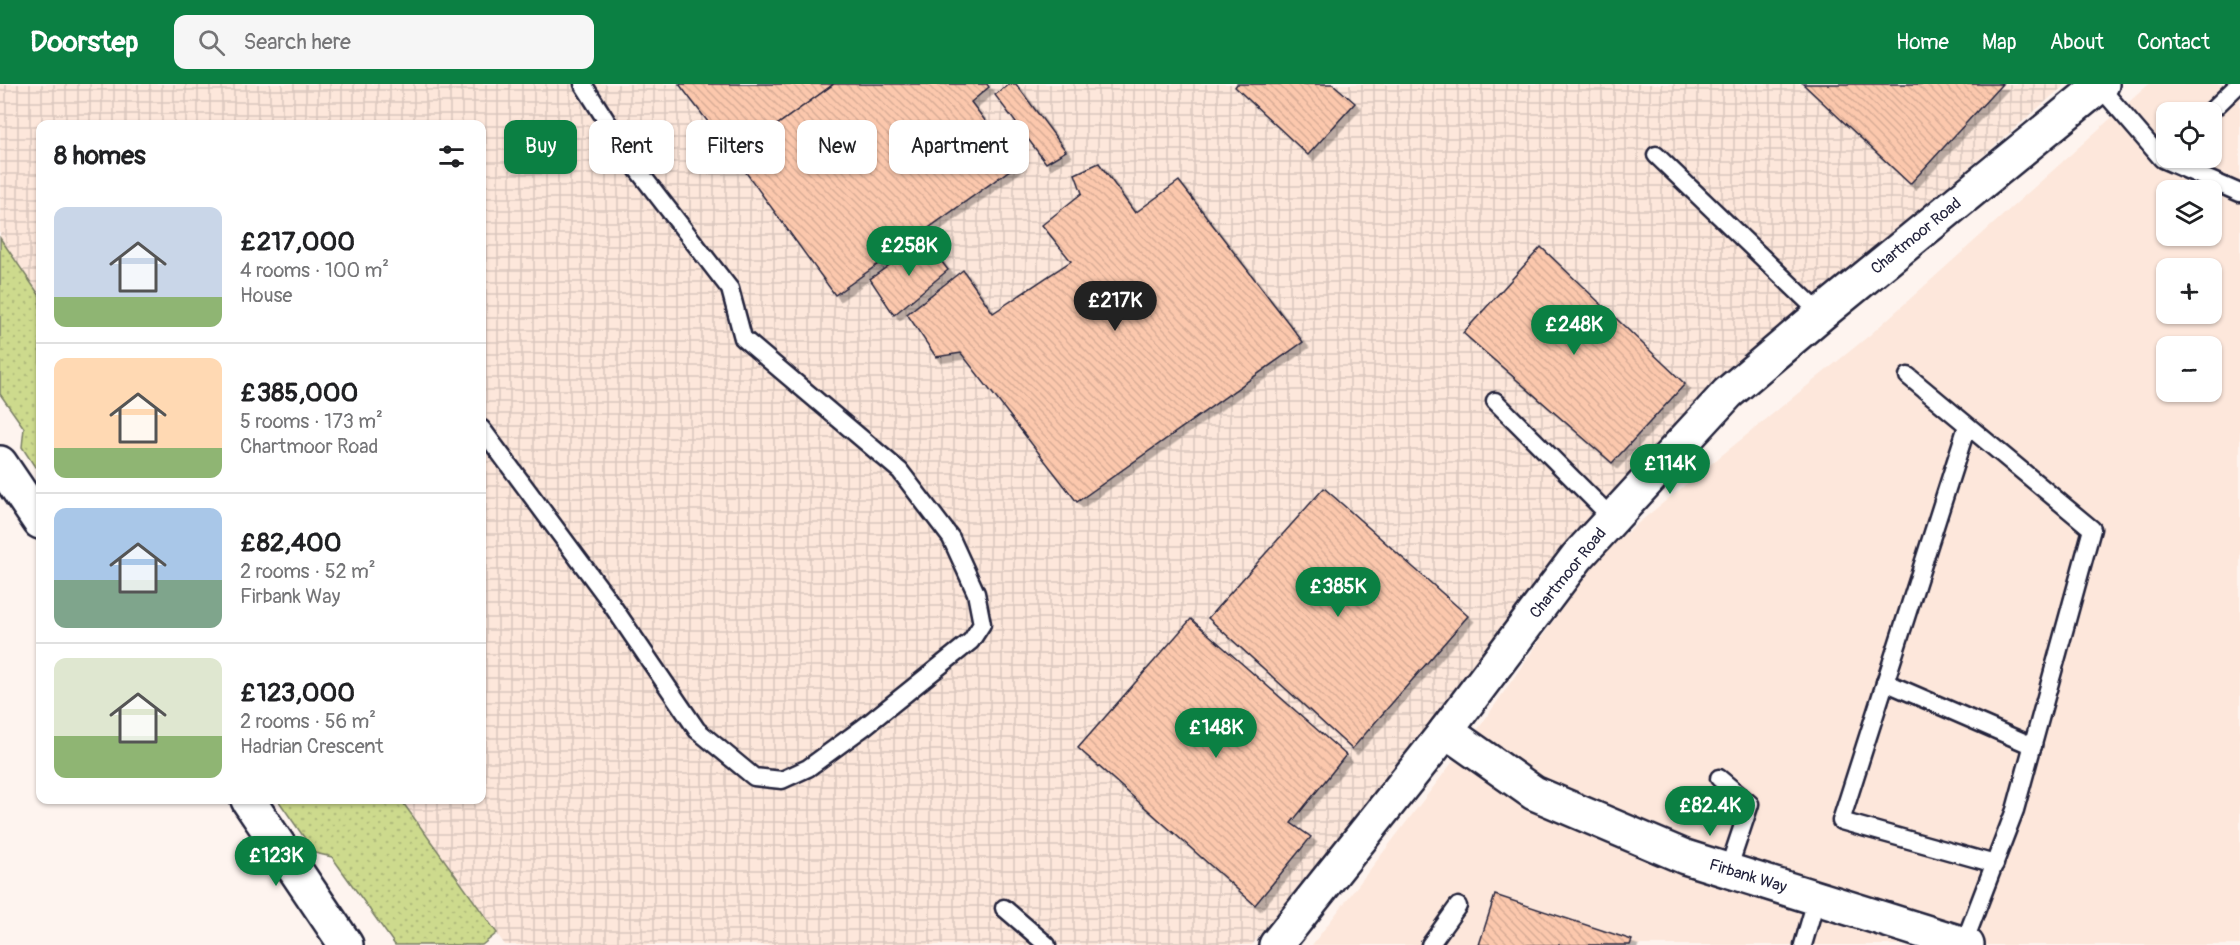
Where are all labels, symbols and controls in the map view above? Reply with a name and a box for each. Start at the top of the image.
search box [174,15,594,69]
text: Doorstep [30,25,138,60]
icon: search [195,26,228,59]
text: Search here [243,28,351,56]
text: Home [1896,29,1949,56]
text: Map [1982,29,2017,56]
text: About [2050,29,2104,56]
text: Contact [2137,29,2210,56]
map controls [2156,102,2222,402]
button: locate [2156,102,2222,168]
chip: Buy [504,120,577,174]
chip: Rent [589,120,674,174]
chip: Filters [686,120,785,174]
chip: New [797,120,877,174]
chip: Apartment [889,120,1029,174]
text: 8 homes [54,140,146,172]
icon: filters [435,140,468,173]
button: layers [2156,180,2222,246]
street label: Chartmoor Road [1867,193,1965,279]
text: £217,000 [240,226,355,258]
pin: £258K [867,226,951,277]
icon: home [102,231,174,303]
text: £258K [880,233,938,258]
text: 4 rooms · 100 m² [240,258,389,283]
button: + [2156,258,2222,324]
pin: £217K [1073,281,1157,332]
text: House [240,283,292,308]
text: £217K [1088,288,1142,313]
pin: £248K [1532,305,1616,356]
text: £248K [1545,312,1603,337]
button: − [2156,336,2222,402]
text: £385,000 [240,377,358,409]
icon: home [102,382,174,454]
text: 5 rooms · 173 m² [240,409,383,434]
text: Chartmoor Road [240,434,378,459]
pin: £114K [1628,444,1712,495]
text: £114K [1644,451,1696,476]
street label: Chartmoor Road [1525,524,1611,622]
text: £82,400 [240,527,342,559]
icon: home [102,532,174,604]
text: 2 rooms · 52 m² [240,559,376,584]
pin: £385K [1296,567,1380,618]
text: £385K [1310,574,1367,599]
text: Firbank Way [240,584,340,609]
text: £123,000 [240,677,355,709]
icon: home [102,682,174,754]
pin: £148K [1174,708,1258,759]
text: 2 rooms · 56 m² [240,709,376,734]
text: £148K [1189,715,1243,740]
text: Hadrian Crescent [240,734,384,759]
pin: £82.4K [1661,786,1759,837]
text: £82.4K [1679,793,1741,818]
pin: £123K [234,836,318,887]
text: £123K [249,843,303,868]
street label: Firbank Way [1707,855,1789,897]

